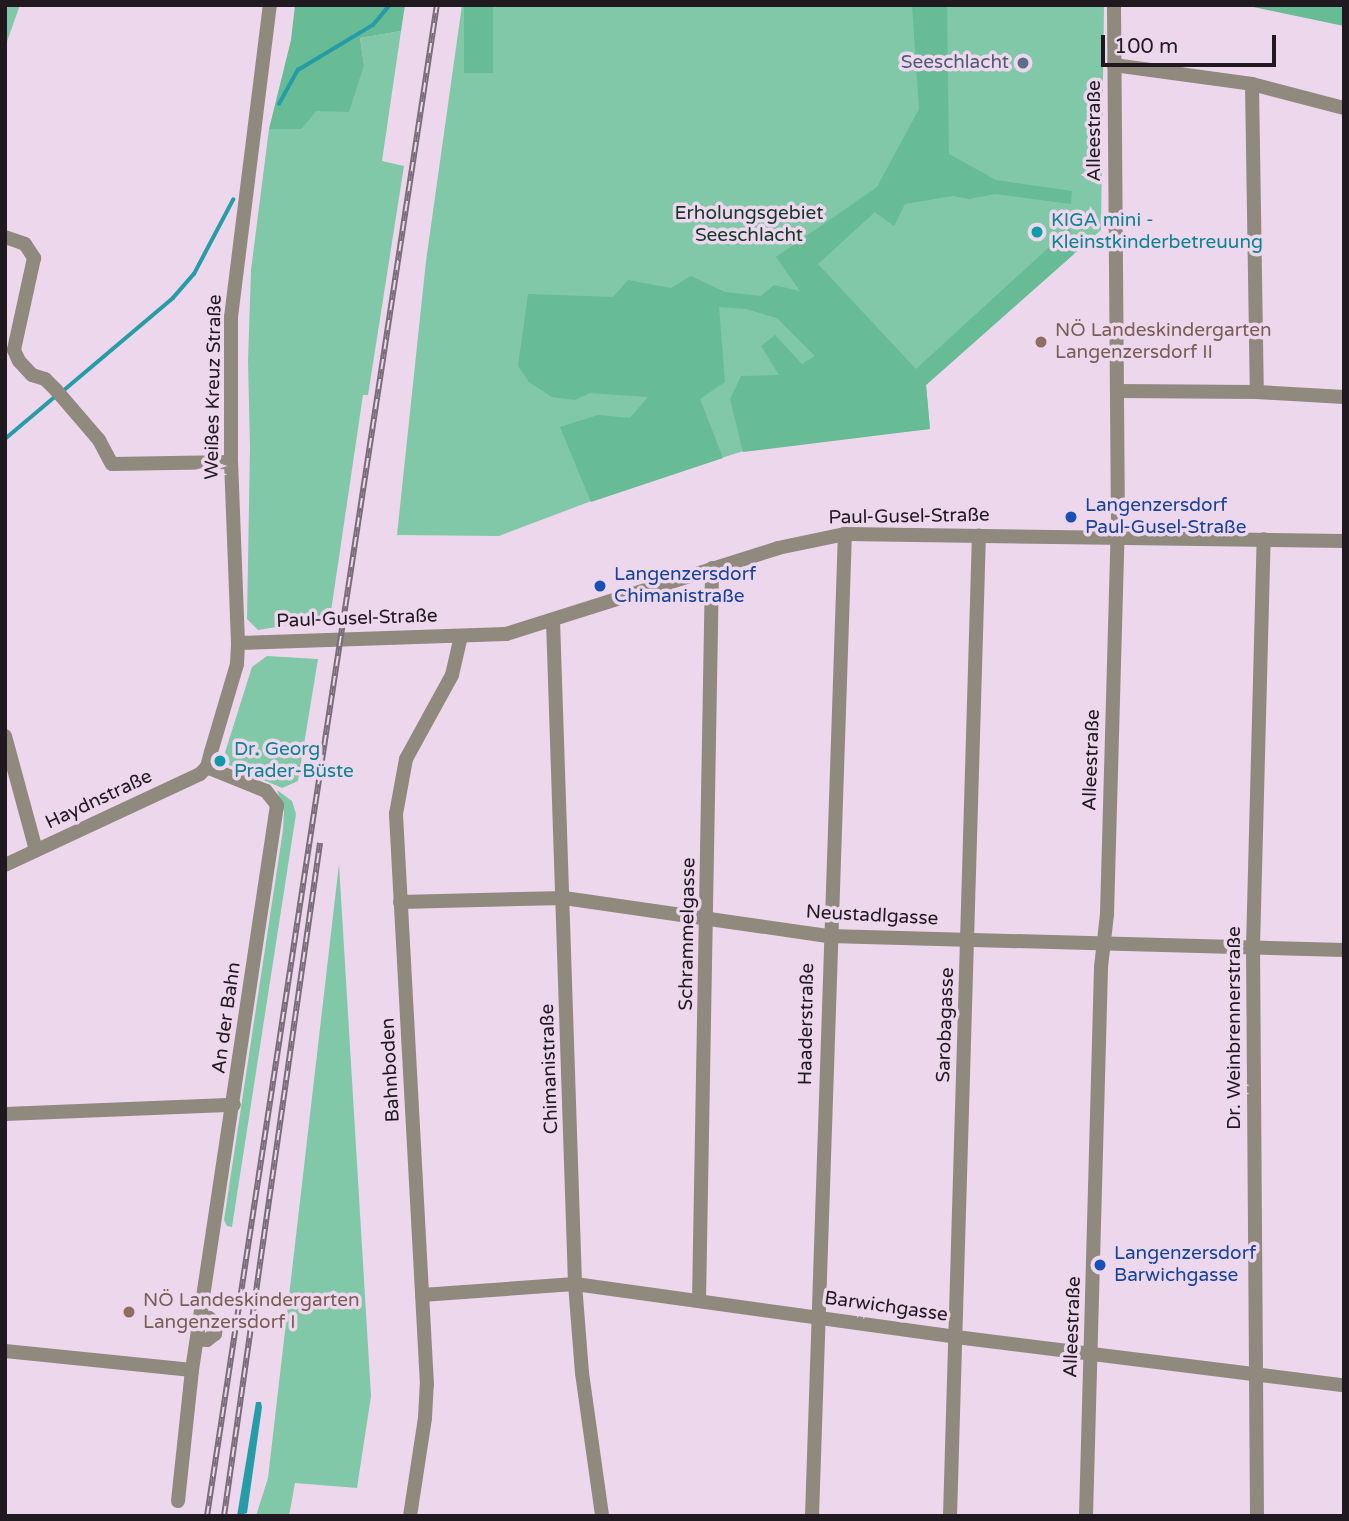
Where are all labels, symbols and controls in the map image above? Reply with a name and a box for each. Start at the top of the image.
scale bar [1104,21,1279,65]
text: 100 m [1114,34,1178,59]
place label: Seeschlacht [901,52,1009,74]
marker: Seeschlacht [1015,55,1031,71]
street label: Alleestraße [1084,80,1106,182]
park label: Erholungsgebiet Seeschlacht [675,203,823,247]
place label: KIGA mini - Kleinstkinderbetreuung [1051,210,1263,254]
marker: KIGA mini - Kleinstkinderbetreuung [1029,224,1045,240]
street label: Weißes Kreuz Straße [201,294,227,480]
place label: NÖ Landeskindergarten Langenzersdorf II [1055,320,1271,364]
marker: NÖ Landeskindergarten Langenzersdorf II [1033,334,1049,350]
place label: Langenzersdorf Paul-Gusel-Straße [1085,495,1246,539]
street label: Paul-Gusel-Straße [828,504,990,530]
marker: Langenzersdorf Paul-Gusel-Straße [1063,509,1079,525]
place label: Langenzersdorf Chimanistraße [614,564,756,608]
marker: Langenzersdorf Chimanistraße [592,578,608,594]
street label: Paul-Gusel-Straße [276,605,438,633]
street label: Alleestraße [1079,709,1105,811]
place label: Dr. Georg Prader-Büste [234,739,354,783]
marker: Dr. Georg Prader-Büste [212,753,228,769]
street label: Haydnstraße [42,765,156,835]
street label: Schrammelgasse [675,857,701,1011]
street label: Neustadlgasse [805,901,939,931]
street label: Dr. Weinbrennerstraße [1224,926,1246,1130]
street label: An der Bahn [208,961,246,1075]
street label: Haaderstraße [795,963,819,1085]
street label: Sarobagasse [933,967,959,1083]
street label: Chimanistraße [536,1003,564,1135]
street label: Bahnboden [377,1017,405,1123]
place label: Langenzersdorf Barwichgasse [1114,1243,1256,1287]
marker: Langenzersdorf Barwichgasse [1092,1257,1108,1273]
street label: Alleestraße [1060,1276,1086,1378]
street label: Barwichgasse [823,1287,949,1327]
place label: NÖ Landeskindergarten Langenzersdorf I [143,1290,359,1334]
marker: NÖ Landeskindergarten Langenzersdorf I [121,1304,137,1320]

